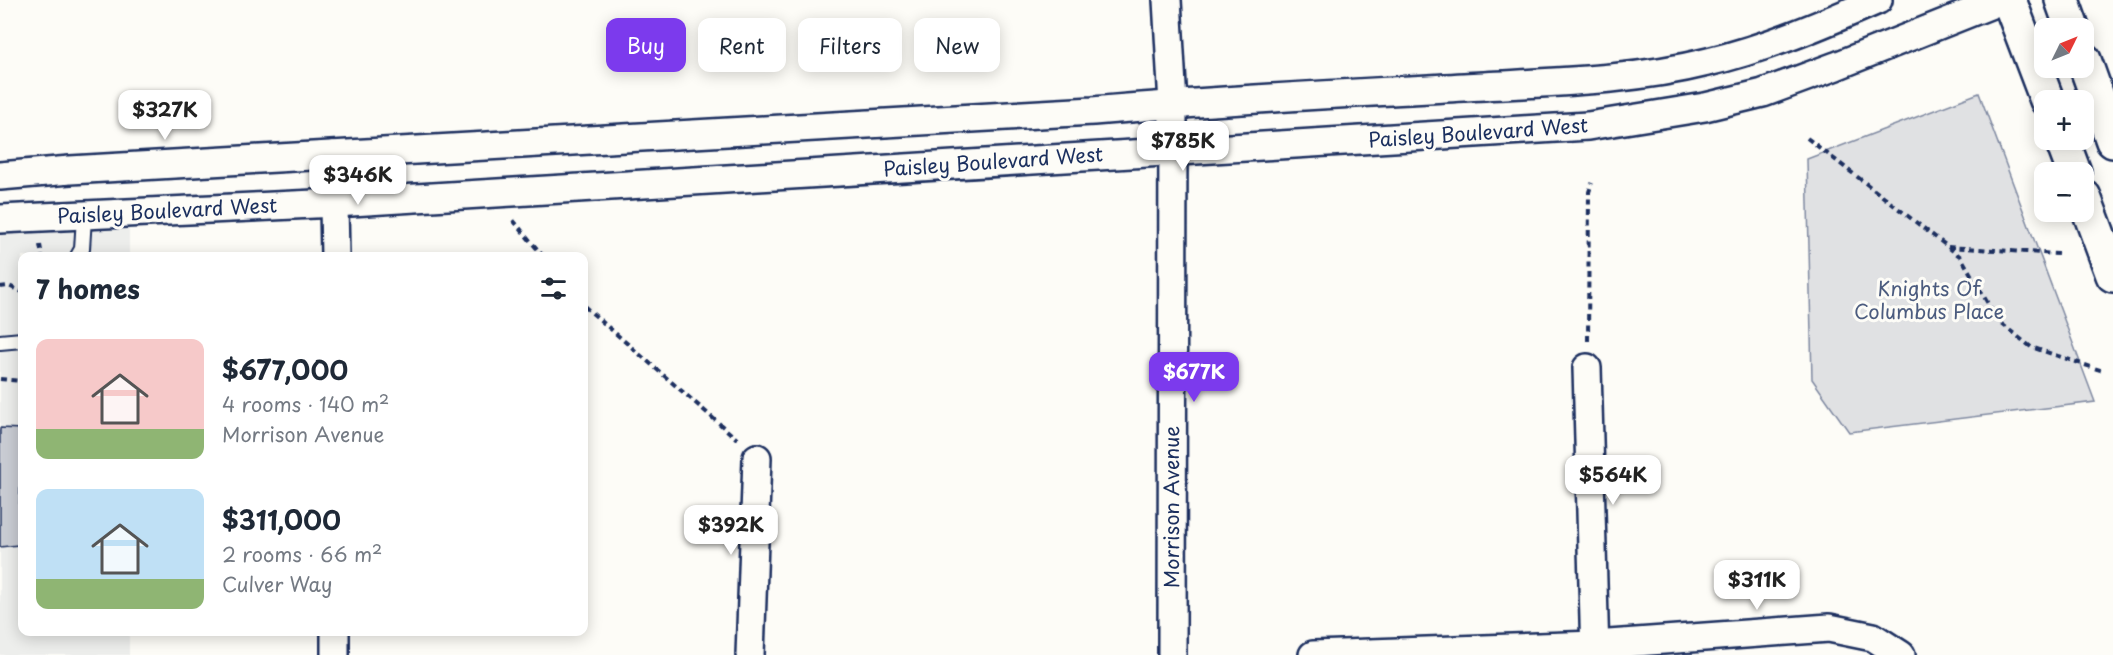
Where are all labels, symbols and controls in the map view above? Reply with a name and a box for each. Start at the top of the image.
chip: Buy [606,18,686,72]
chip: Rent [698,18,786,72]
chip: Filters [798,18,902,72]
chip: New [914,18,1000,72]
north arrow [2034,18,2094,78]
map controls [2034,18,2094,222]
pin: $327K [123,90,207,141]
button: + [2034,90,2094,150]
text: $327K [132,94,198,124]
street label: Paisley Boulevard West [1367,109,1589,155]
pin: $785K [1141,121,1225,172]
text: $785K [1151,125,1215,155]
street label: Paisley Boulevard West [882,138,1104,184]
pin: $346K [316,155,400,206]
text: $346K [323,159,393,189]
button: − [2034,162,2094,222]
street label: Paisley Boulevard West [56,189,278,231]
text: 7 homes [36,269,140,308]
icon: filters [537,272,570,305]
park label: Knights Of Columbus Place [1854,273,2004,326]
text: $677,000 [222,350,348,389]
pin: $677K [1152,352,1236,403]
text: $677K [1163,356,1225,386]
icon: home [84,363,156,435]
text: 4 rooms · 140 m² [222,389,389,419]
text: Morrison Avenue [222,419,384,449]
street label: Morrison Avenue [1156,426,1186,588]
pin: $564K [1571,455,1655,506]
text: $564K [1579,459,1647,489]
text: $311,000 [222,500,341,539]
pin: $392K [689,505,773,556]
text: $392K [698,509,764,539]
icon: home [84,513,156,585]
text: 2 rooms · 66 m² [222,539,382,569]
pin: $311K [1715,560,1799,611]
text: $311K [1728,564,1786,594]
text: Culver Way [222,569,332,599]

